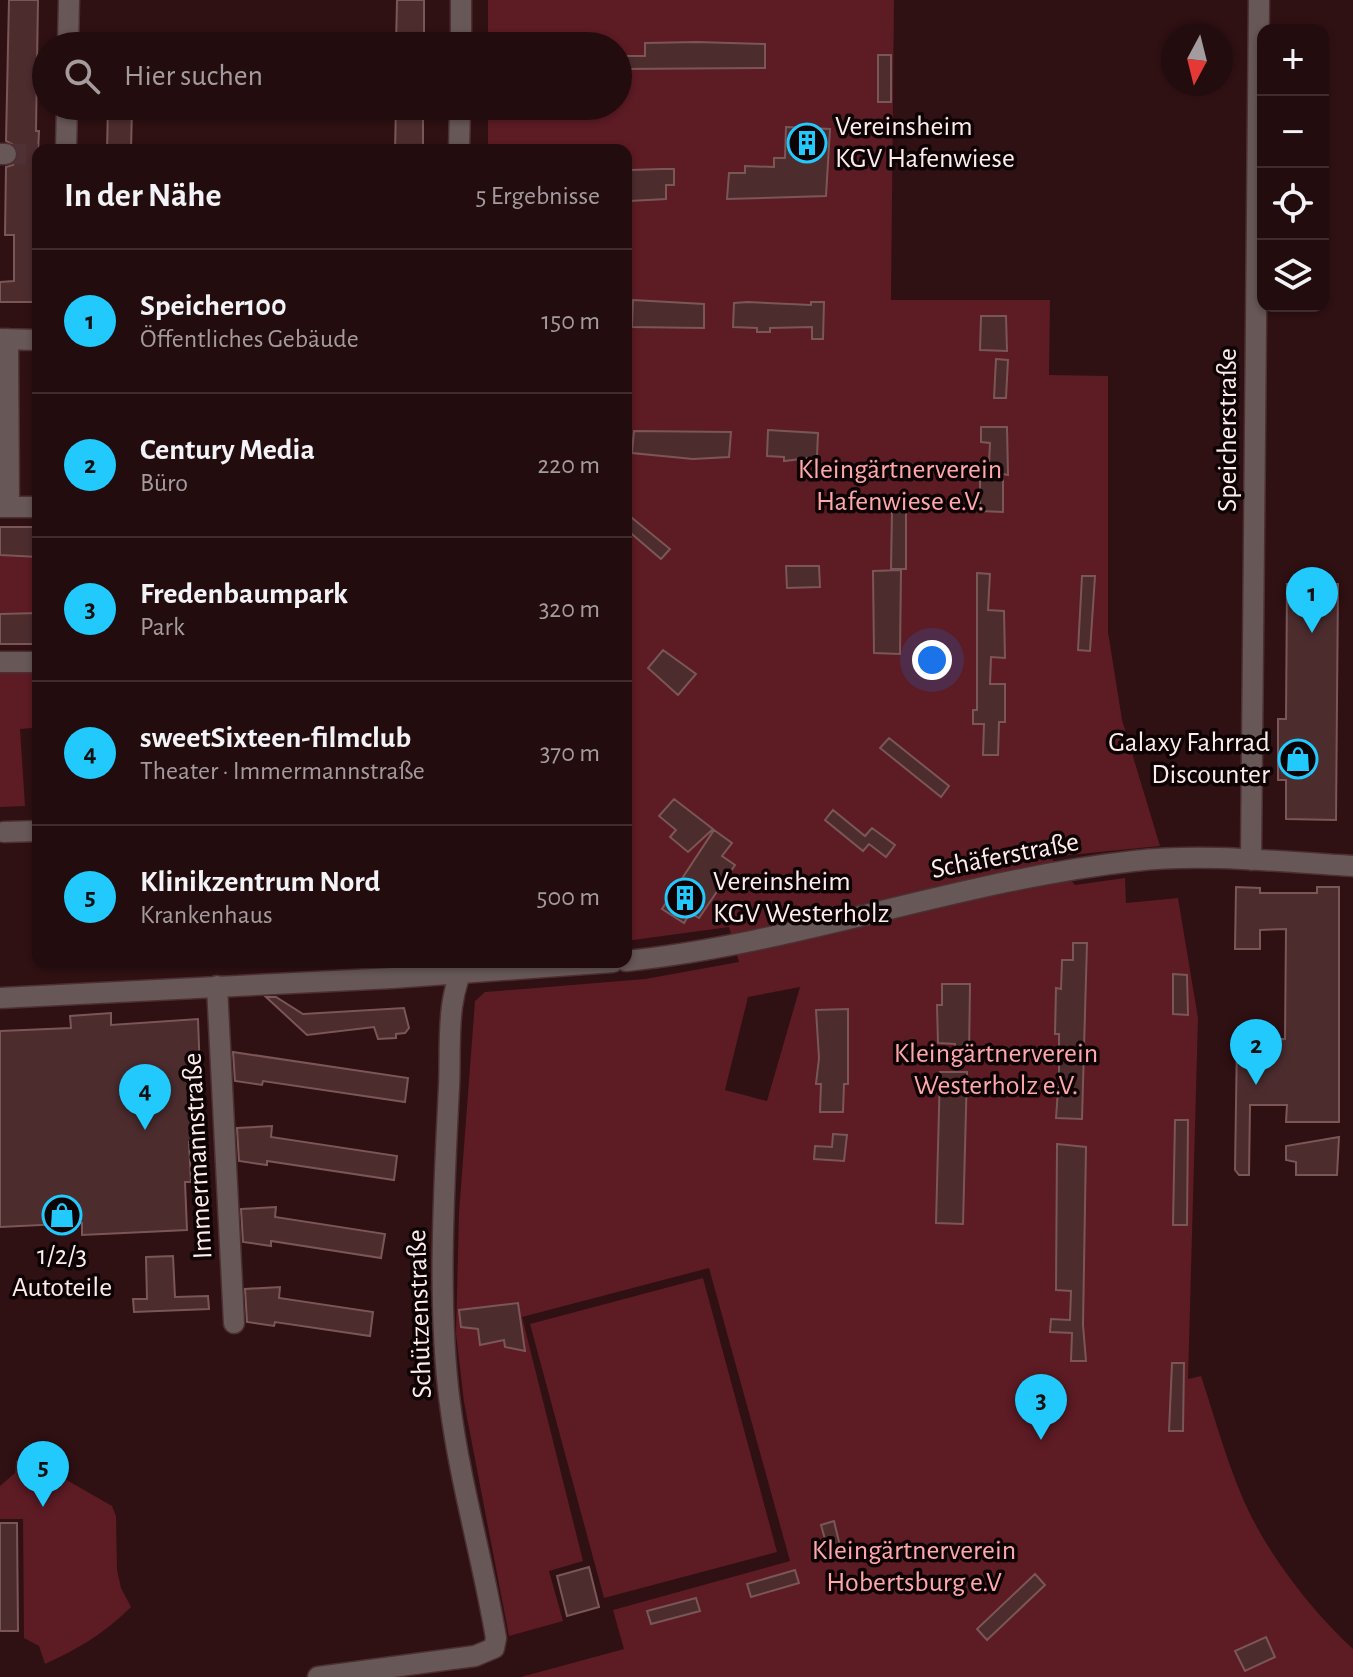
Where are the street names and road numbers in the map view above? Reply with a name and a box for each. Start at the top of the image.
street label: Speicherstraße [1214,348,1242,512]
street label: Schäferstraße [929,828,1081,884]
street label: Immermannstraße [179,1052,217,1260]
street label: Schützenstraße [403,1229,437,1399]

